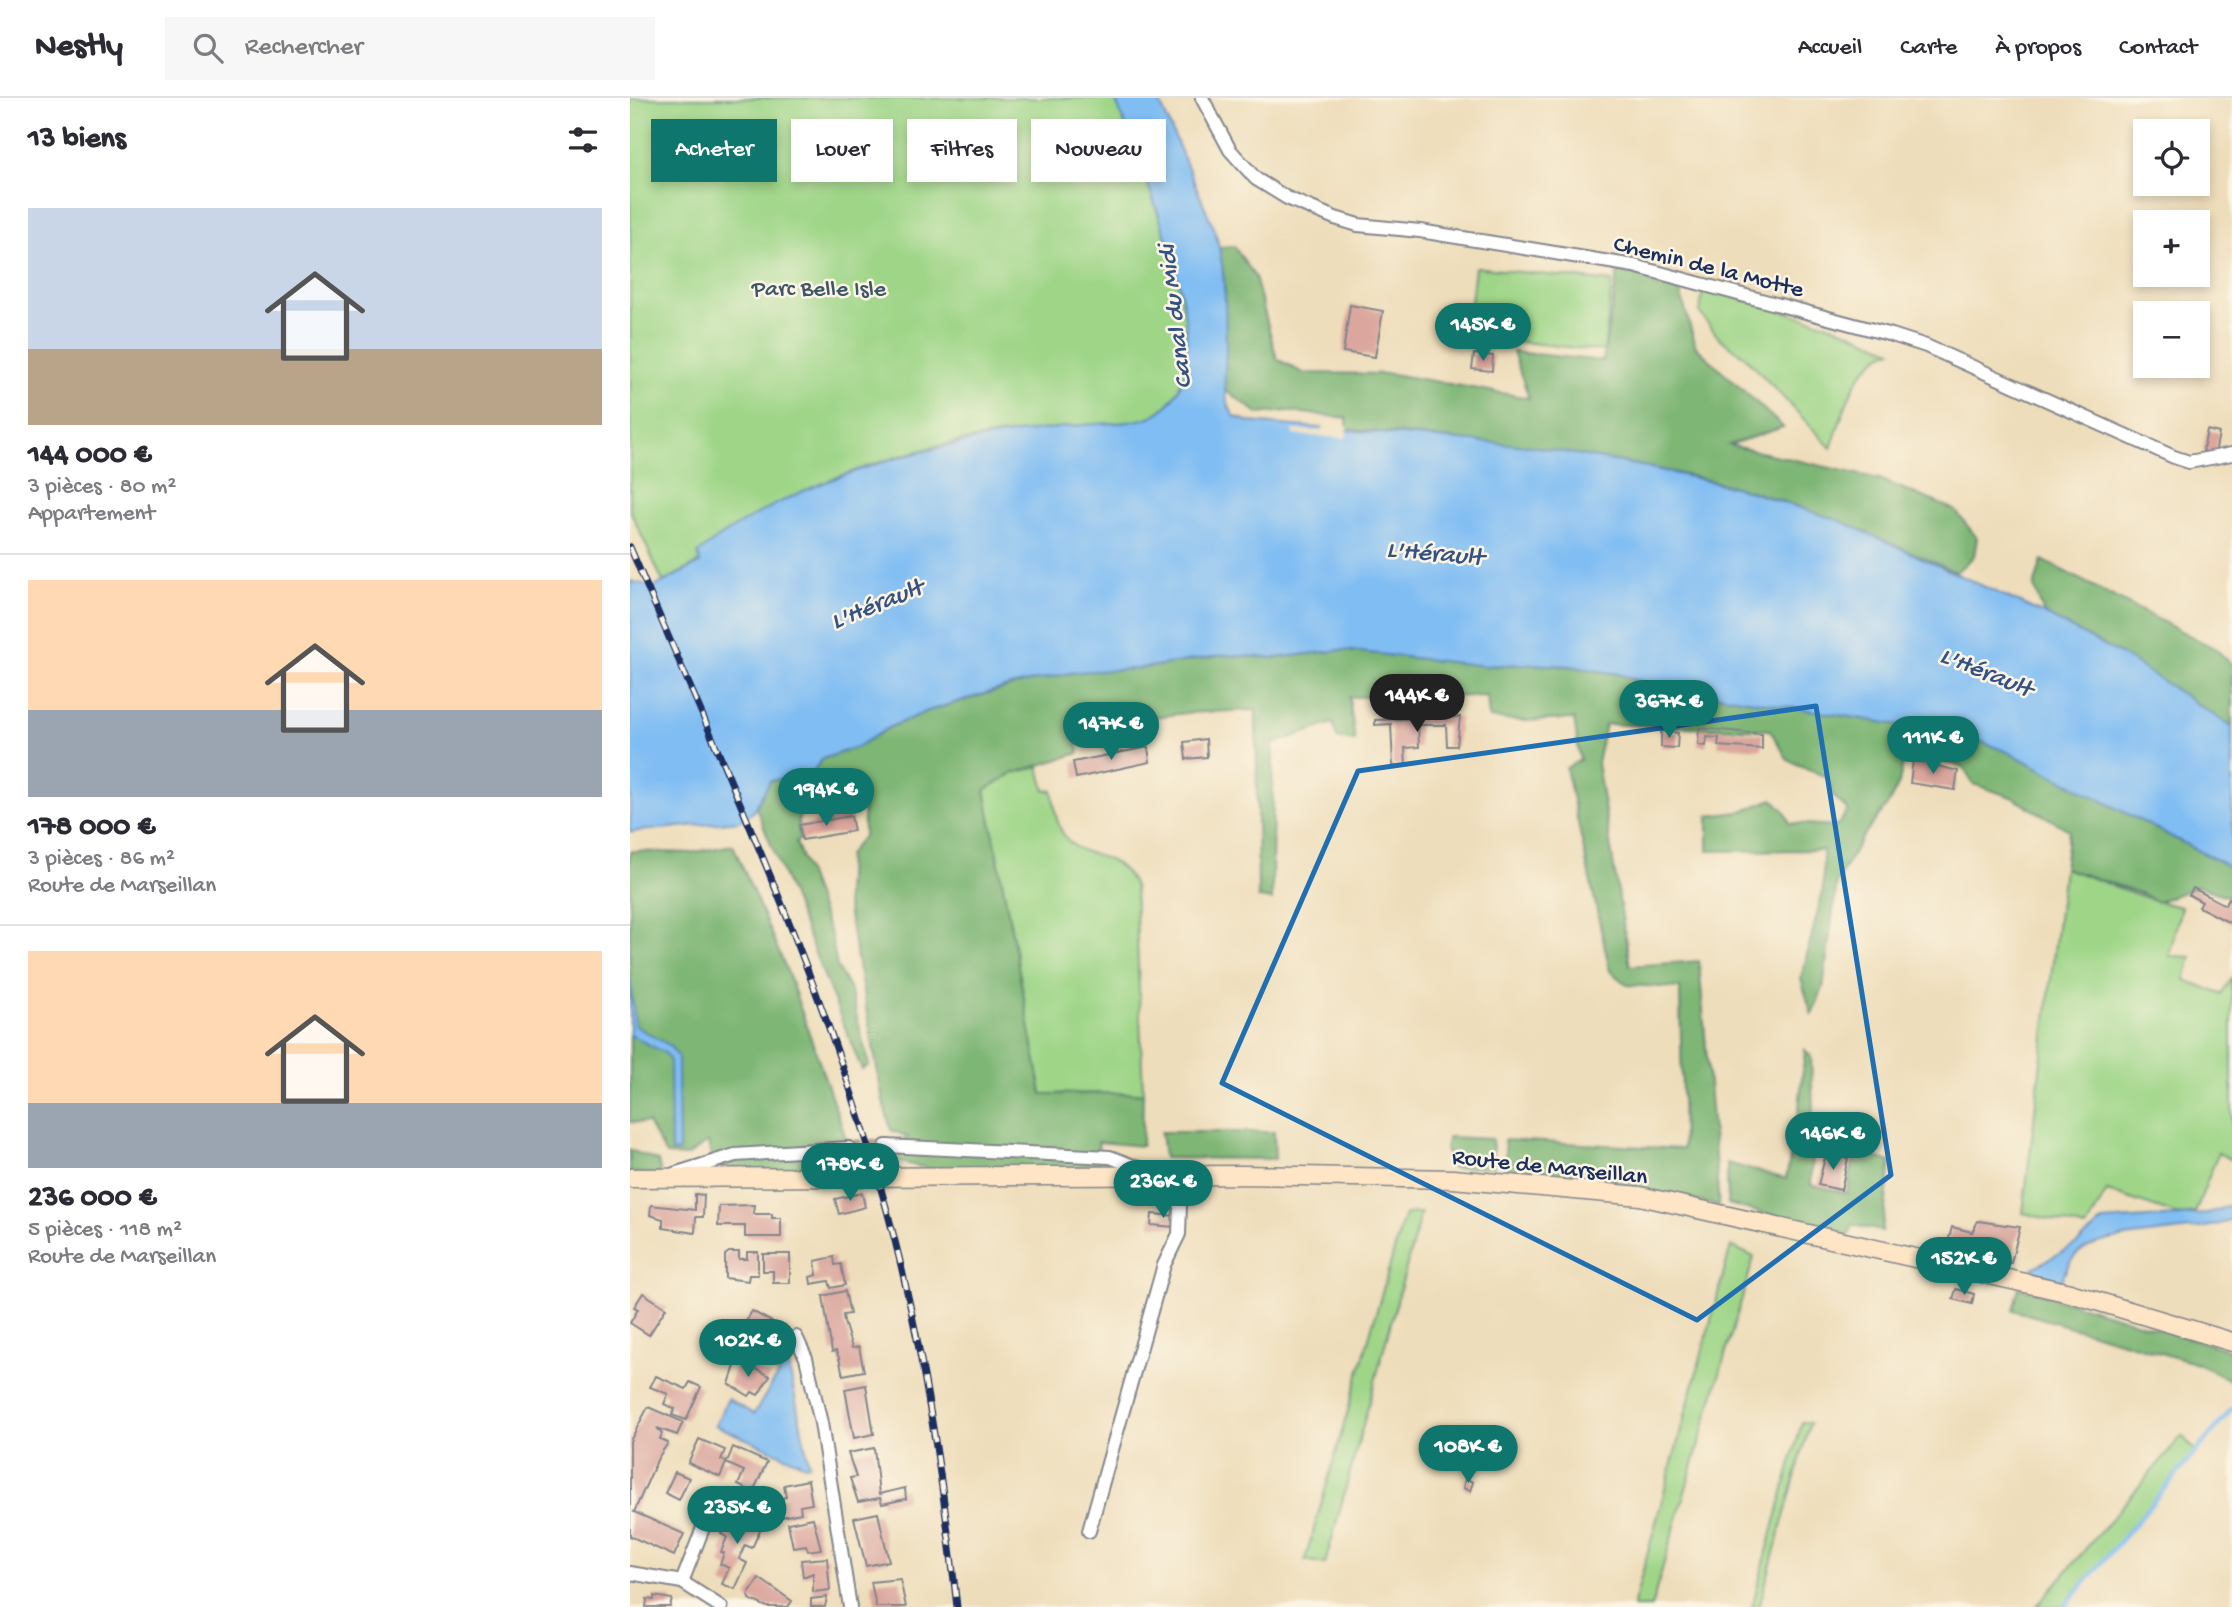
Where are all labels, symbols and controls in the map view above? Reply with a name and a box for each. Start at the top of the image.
search box [165,17,655,80]
text: Nestly [35,29,123,67]
icon: search [189,29,227,67]
text: Rechercher [245,33,363,64]
text: Accueil [1798,34,1862,63]
text: Carte [1900,34,1957,63]
text: À propos [1995,34,2081,63]
text: Contact [2119,34,2197,63]
chip: Acheter [651,119,777,182]
chip: Louer [791,119,893,182]
chip: Filtres [907,119,1017,182]
chip: Nouveau [1031,119,1166,182]
map controls [2133,119,2210,378]
button: locate [2133,119,2210,196]
icon: filters [564,121,602,159]
text: 13 biens [28,123,126,158]
button: + [2133,210,2210,287]
street label: Chemin de la Motte [1610,231,1807,306]
water label: Canal du Midi [1153,239,1202,390]
icon: home [252,253,378,379]
park label: Parc Belle Isle [751,276,887,305]
button: − [2133,301,2210,378]
pin: 145K € [1426,303,1540,363]
text: 145K € [1451,312,1515,339]
text: 144 000 € [28,439,152,474]
text: 3 pièces · 80 m² [28,474,176,501]
text: Appartement [28,501,155,528]
water label: L'Hérault [1385,536,1488,576]
water label: L'Hérault [827,572,932,639]
icon: home [252,625,378,751]
water label: L'Hérault [1935,642,2040,708]
pin: 144K € [1360,674,1474,734]
pin: 367K € [1612,680,1726,740]
text: 144K € [1386,683,1448,710]
text: 367K € [1635,689,1703,716]
pin: 147K € [1054,702,1168,762]
text: 147K € [1079,711,1143,738]
pin: 111K € [1876,716,1990,776]
text: 111K € [1903,725,1963,752]
pin: 194K € [769,768,883,828]
text: 194K € [794,777,858,804]
text: 178 000 € [28,811,155,846]
text: 3 pièces · 86 m² [28,846,175,873]
text: Route de Marseillan [28,873,216,900]
icon: home [252,996,378,1122]
pin: 146K € [1776,1112,1890,1172]
text: 146K € [1801,1121,1865,1148]
pin: 178K € [793,1144,907,1203]
street label: Route de Marseillan [1450,1144,1649,1193]
text: 178K € [817,1152,883,1179]
pin: 236K € [1106,1160,1220,1220]
text: 236K € [1130,1169,1196,1196]
text: 236 000 € [28,1182,157,1217]
text: 5 pièces · 118 m² [28,1217,182,1244]
pin: 152K € [1907,1238,2021,1297]
text: Route de Marseillan [28,1244,216,1271]
text: 152K € [1932,1246,1996,1273]
pin: 102K € [691,1320,805,1379]
text: 102K € [715,1328,781,1355]
pin: 108K € [1411,1426,1525,1485]
text: 108K € [1435,1434,1501,1461]
pin: 235K € [680,1486,794,1546]
text: 235K € [703,1495,771,1522]

